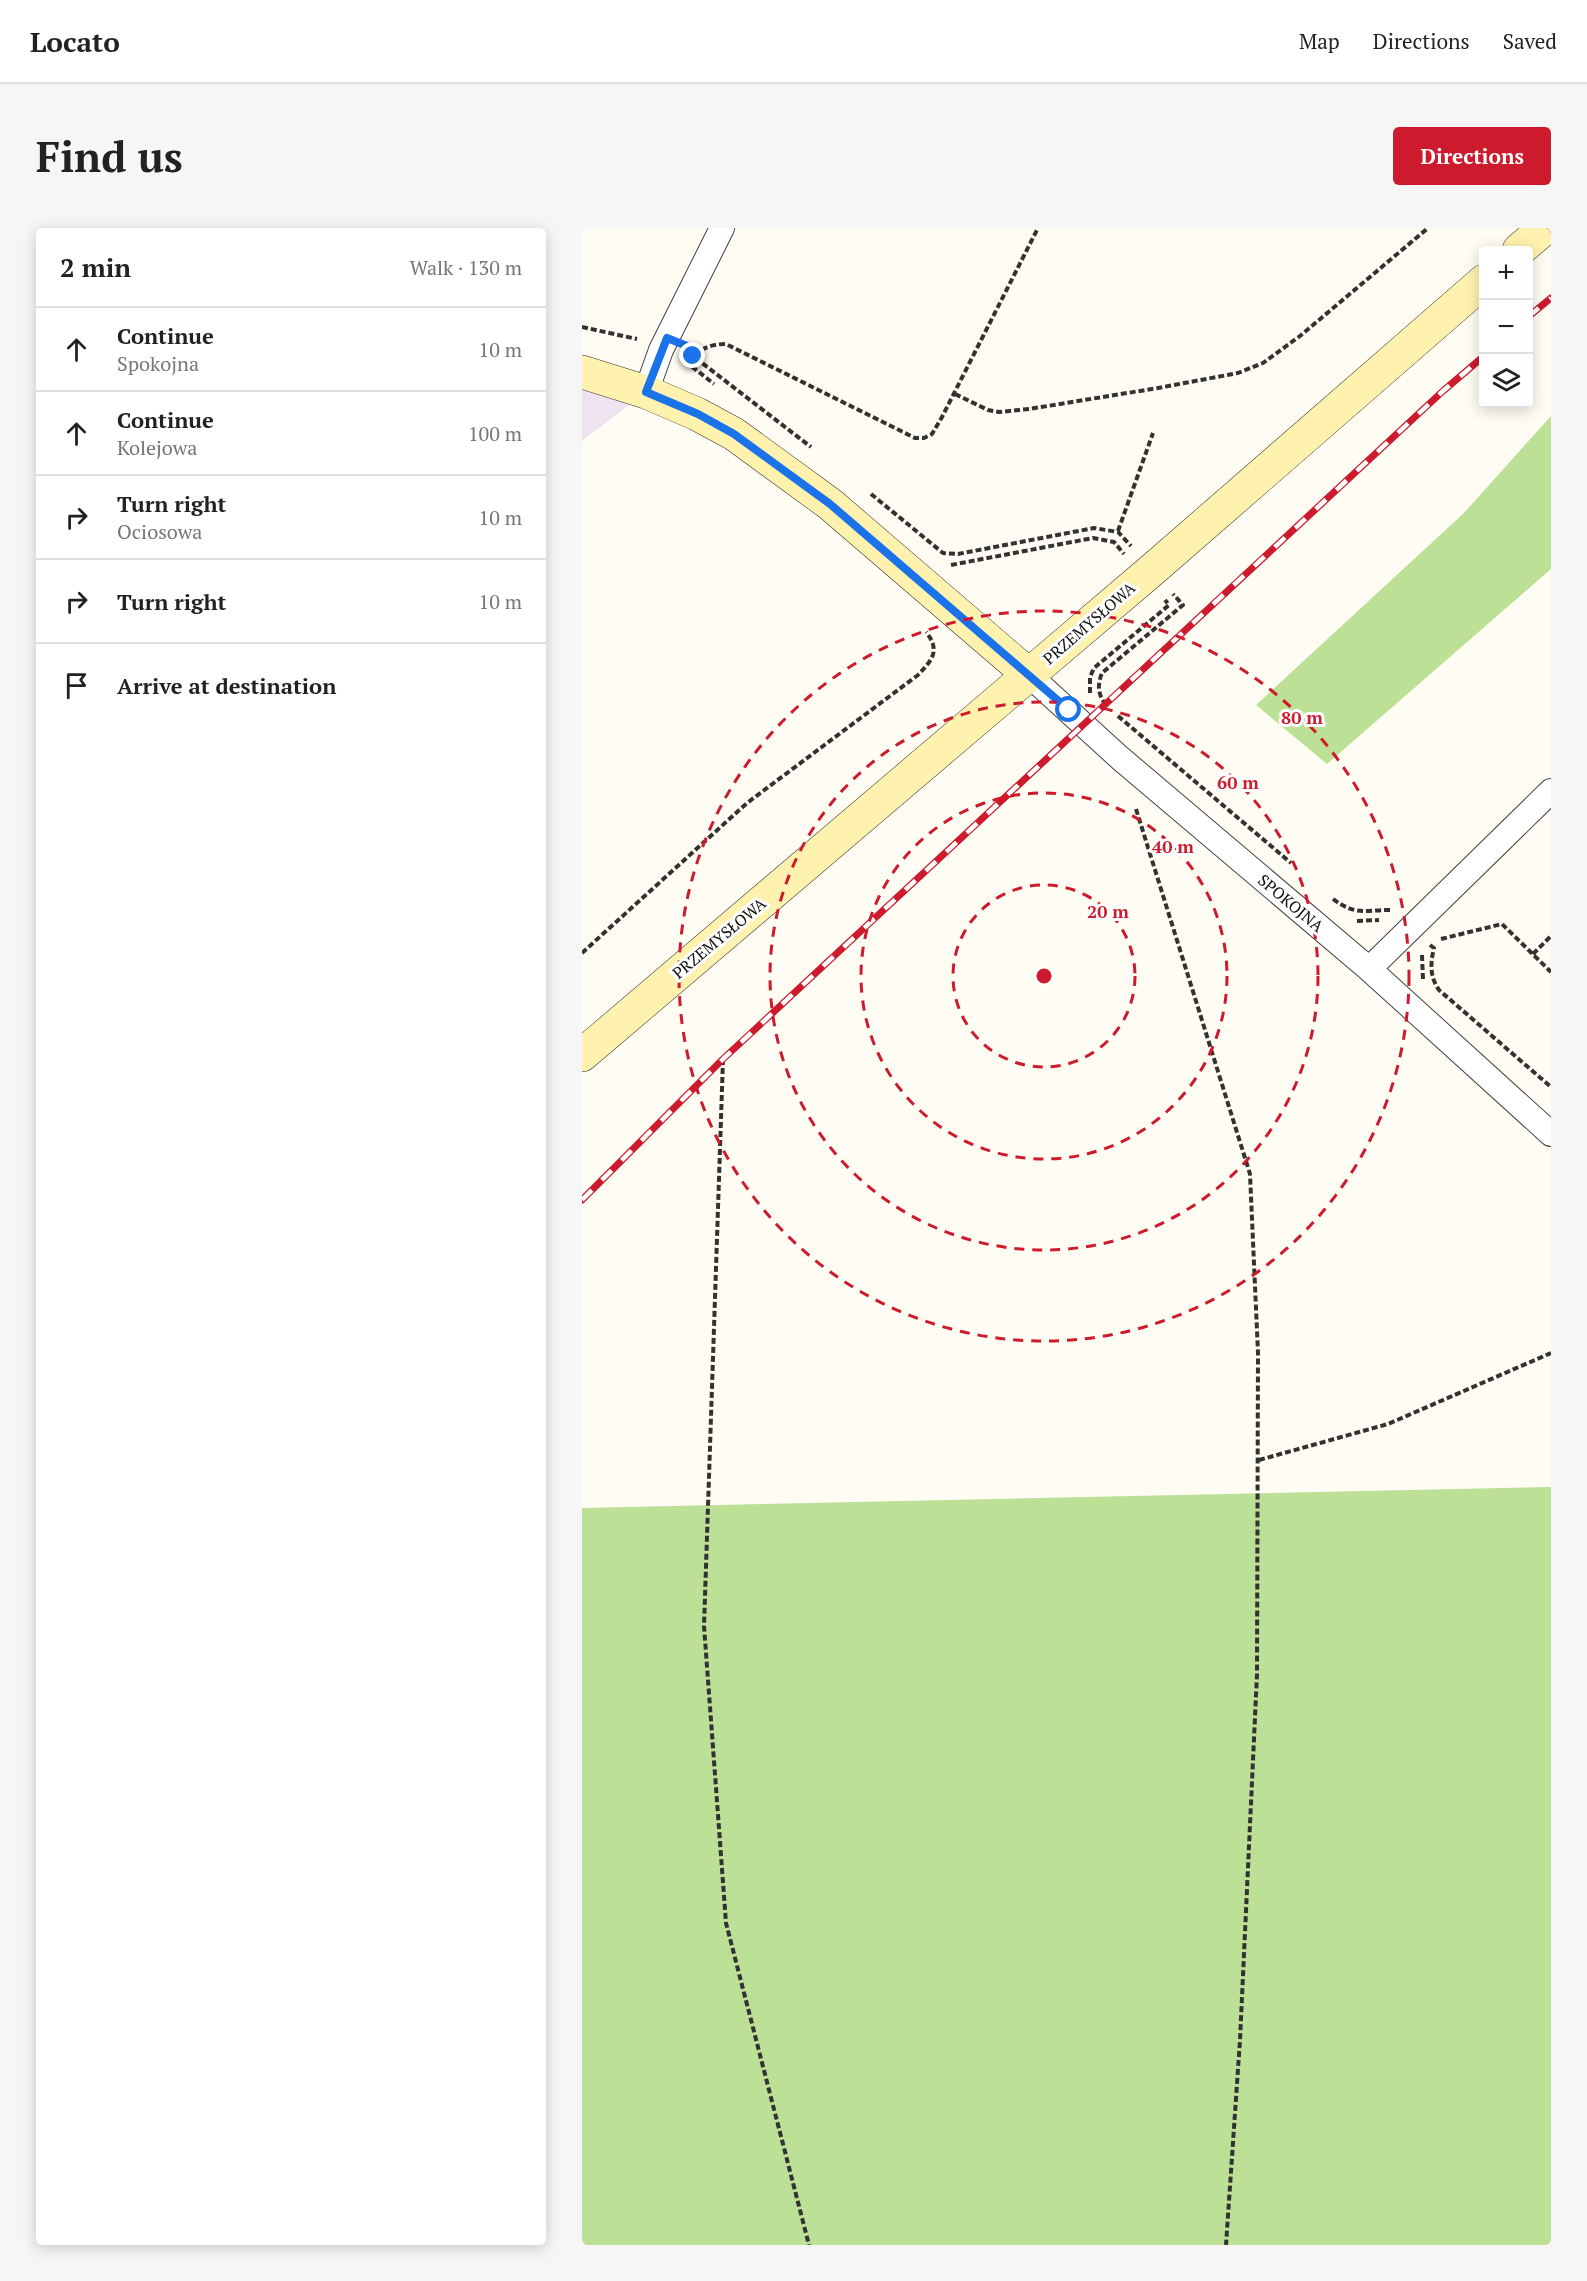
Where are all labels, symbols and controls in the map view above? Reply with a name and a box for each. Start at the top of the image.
text: Locato [30,23,120,60]
text: Map [1299,27,1340,55]
text: Directions [1373,27,1470,55]
text: Saved [1503,27,1557,55]
button: Directions [1393,127,1551,185]
text: Find us [36,128,183,184]
map controls [1479,246,1533,408]
button: + [1479,246,1533,300]
text: 2 min [60,250,131,284]
text: Walk · 130 m [410,254,522,281]
button: − [1479,300,1533,354]
text: Continue [117,321,214,350]
icon: ahead [60,333,93,366]
text: 10 m [479,336,522,363]
route end [679,342,705,368]
text: Spokojna [117,350,199,377]
button: layers [1479,354,1533,408]
text: Continue [117,405,214,434]
icon: ahead [60,417,93,450]
text: 100 m [468,420,522,447]
text: Kolejowa [117,434,197,461]
text: Turn right [117,489,226,518]
icon: right [60,501,93,534]
text: 10 m [479,504,522,531]
text: Ociosowa [117,518,202,545]
street label: PRZEMYSŁOWA [1038,577,1140,669]
icon: right [60,585,93,618]
text: Turn right [117,587,226,616]
text: 10 m [479,588,522,615]
icon: arrive [60,669,93,702]
text: Arrive at destination [117,671,336,700]
route start [1055,696,1081,722]
text: 80 m [1281,705,1323,729]
text: 60 m [1217,770,1259,794]
text: 40 m [1152,834,1194,858]
street label: SPOKOJNA [1253,869,1329,937]
street label: PRZEMYSŁOWA [668,892,770,984]
text: 20 m [1087,899,1129,923]
centre of rings [1034,966,1054,986]

